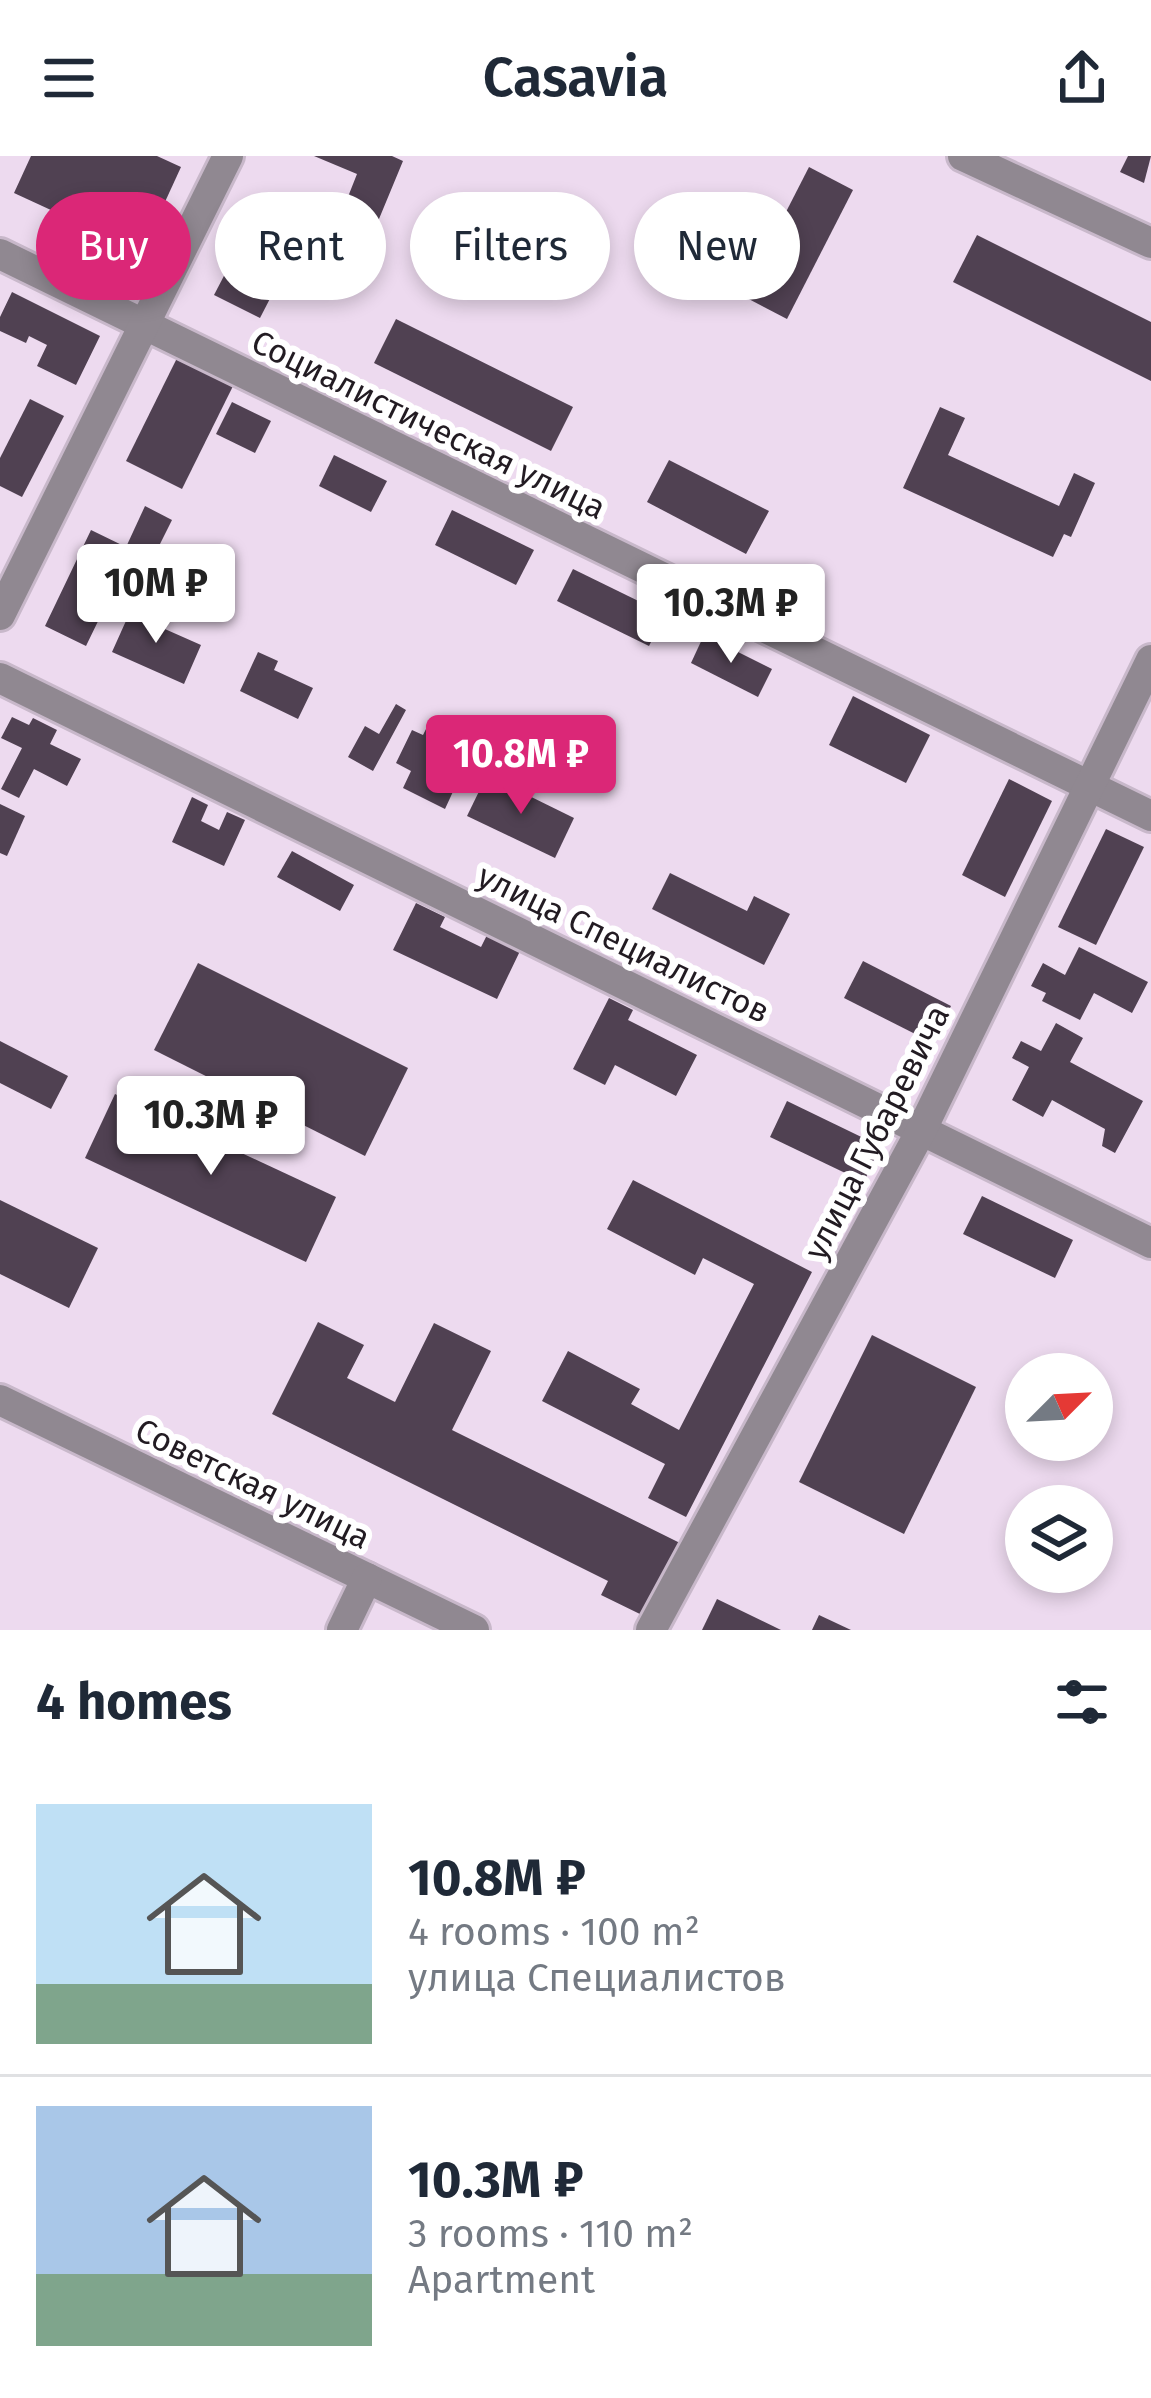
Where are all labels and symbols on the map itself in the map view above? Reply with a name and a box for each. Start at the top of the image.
street label: Социалистическая улица [245,322,612,528]
pin: 10M ₽ [72,544,240,646]
pin: 10.3M ₽ [620,564,842,666]
pin: 10.8M ₽ [410,715,632,817]
street label: улица Специалистов [471,856,776,1032]
street label: улица Губаревича [796,999,958,1266]
pin: 10.3M ₽ [100,1076,322,1178]
north arrow [1005,1353,1113,1461]
street label: Советская улица [129,1410,376,1558]

